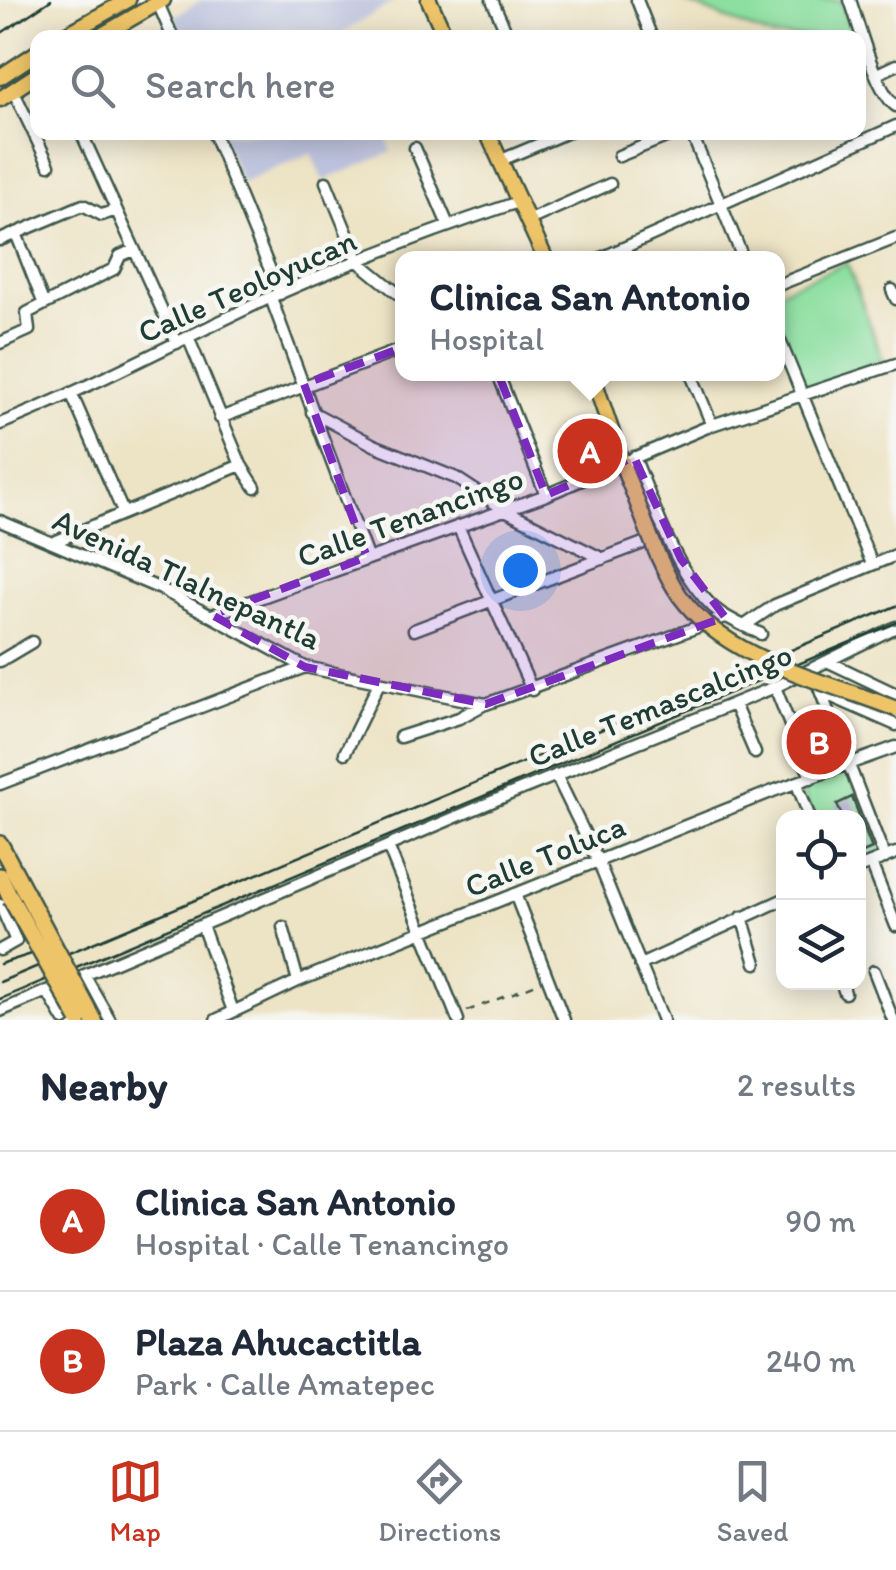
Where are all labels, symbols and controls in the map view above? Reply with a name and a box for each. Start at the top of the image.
search box [30,30,866,140]
icon: search [65,58,120,113]
text: Search here [145,62,336,108]
street label: Calle Teoloyucan [132,221,362,351]
popup [395,251,785,381]
text: Clinica San Antonio [430,274,750,320]
text: Hospital [430,320,544,358]
pin: A [558,414,622,488]
street label: Calle Tenancingo [292,459,528,575]
street label: Avenida Tlalnepantla [47,500,327,658]
your location [495,545,546,596]
street label: Calle Temascalcingo [522,635,798,775]
pin: B [786,704,852,780]
street label: Calle Toluca [459,807,631,905]
map controls [776,810,866,990]
button: locate [776,810,866,900]
button: layers [776,900,866,990]
text: Nearby [40,1060,167,1111]
text: 2 results [737,1066,856,1104]
text: Clinica San Antonio [135,1179,456,1225]
text: A [62,1202,83,1240]
text: 90 m [785,1202,856,1240]
text: Hospital · Calle Tenancingo [135,1225,509,1263]
text: Plaza Ahucactitla [135,1319,421,1365]
text: B [62,1342,83,1380]
text: 240 m [766,1342,856,1380]
text: Park · Calle Amatepec [135,1365,435,1403]
tab: Map [108,1454,163,1548]
tab: Directions [378,1454,501,1548]
tab: Saved [717,1454,788,1548]

